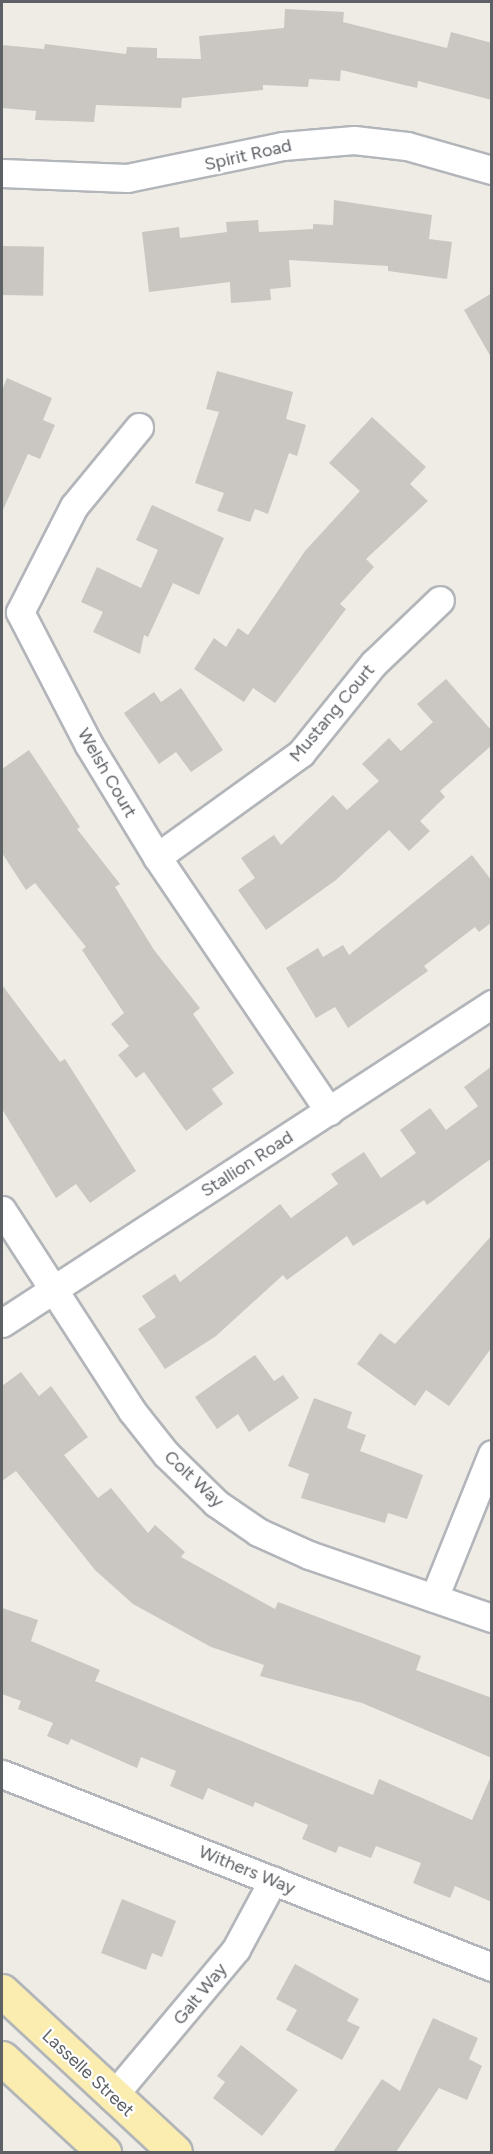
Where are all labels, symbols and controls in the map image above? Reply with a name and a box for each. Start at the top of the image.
street label: Spirit Road [202,134,294,176]
street label: Mustang Court [285,660,379,766]
street label: Welsh Court [73,724,141,822]
street label: Stallion Road [197,1126,297,1202]
street label: Colt Way [160,1446,228,1512]
street label: Withers Way [196,1841,298,1899]
street label: Galt Way [169,1959,231,2029]
street label: Lasselle Street [38,2025,138,2121]

